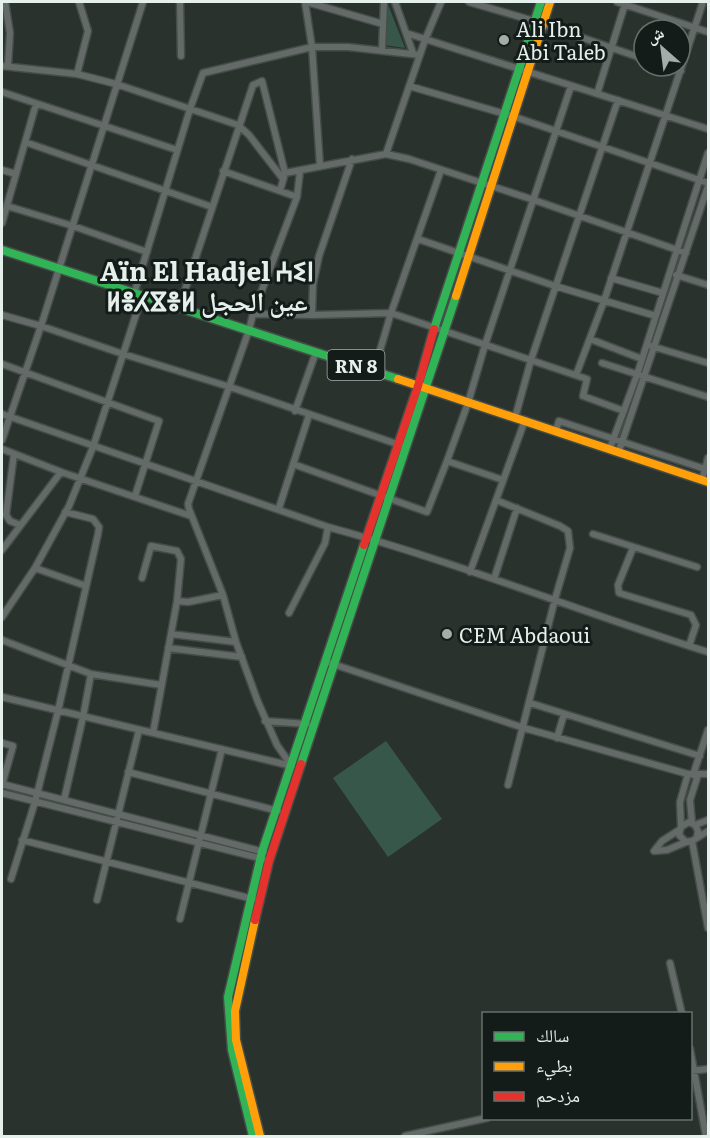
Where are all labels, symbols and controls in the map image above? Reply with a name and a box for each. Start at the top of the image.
place label: Ali Ibn Abi Taleb [516,13,606,66]
north arrow [632,18,692,78]
text: ش [641,19,668,48]
marker: Ali Ibn Abi Taleb [497,33,511,47]
district label: Aïn El Hadjel ⵄⵉⵏ ⵍⴻⵃⴵⴻⵍ عين الحجل [100,250,314,319]
road number: RN 8 [328,350,385,380]
place label: CEM Abdaoui [459,619,590,649]
marker: CEM Abdaoui [440,627,454,641]
legend [482,1012,692,1120]
text: سالك [536,1021,569,1048]
text: بطيء [536,1051,573,1081]
text: مزدحم [536,1081,580,1108]

